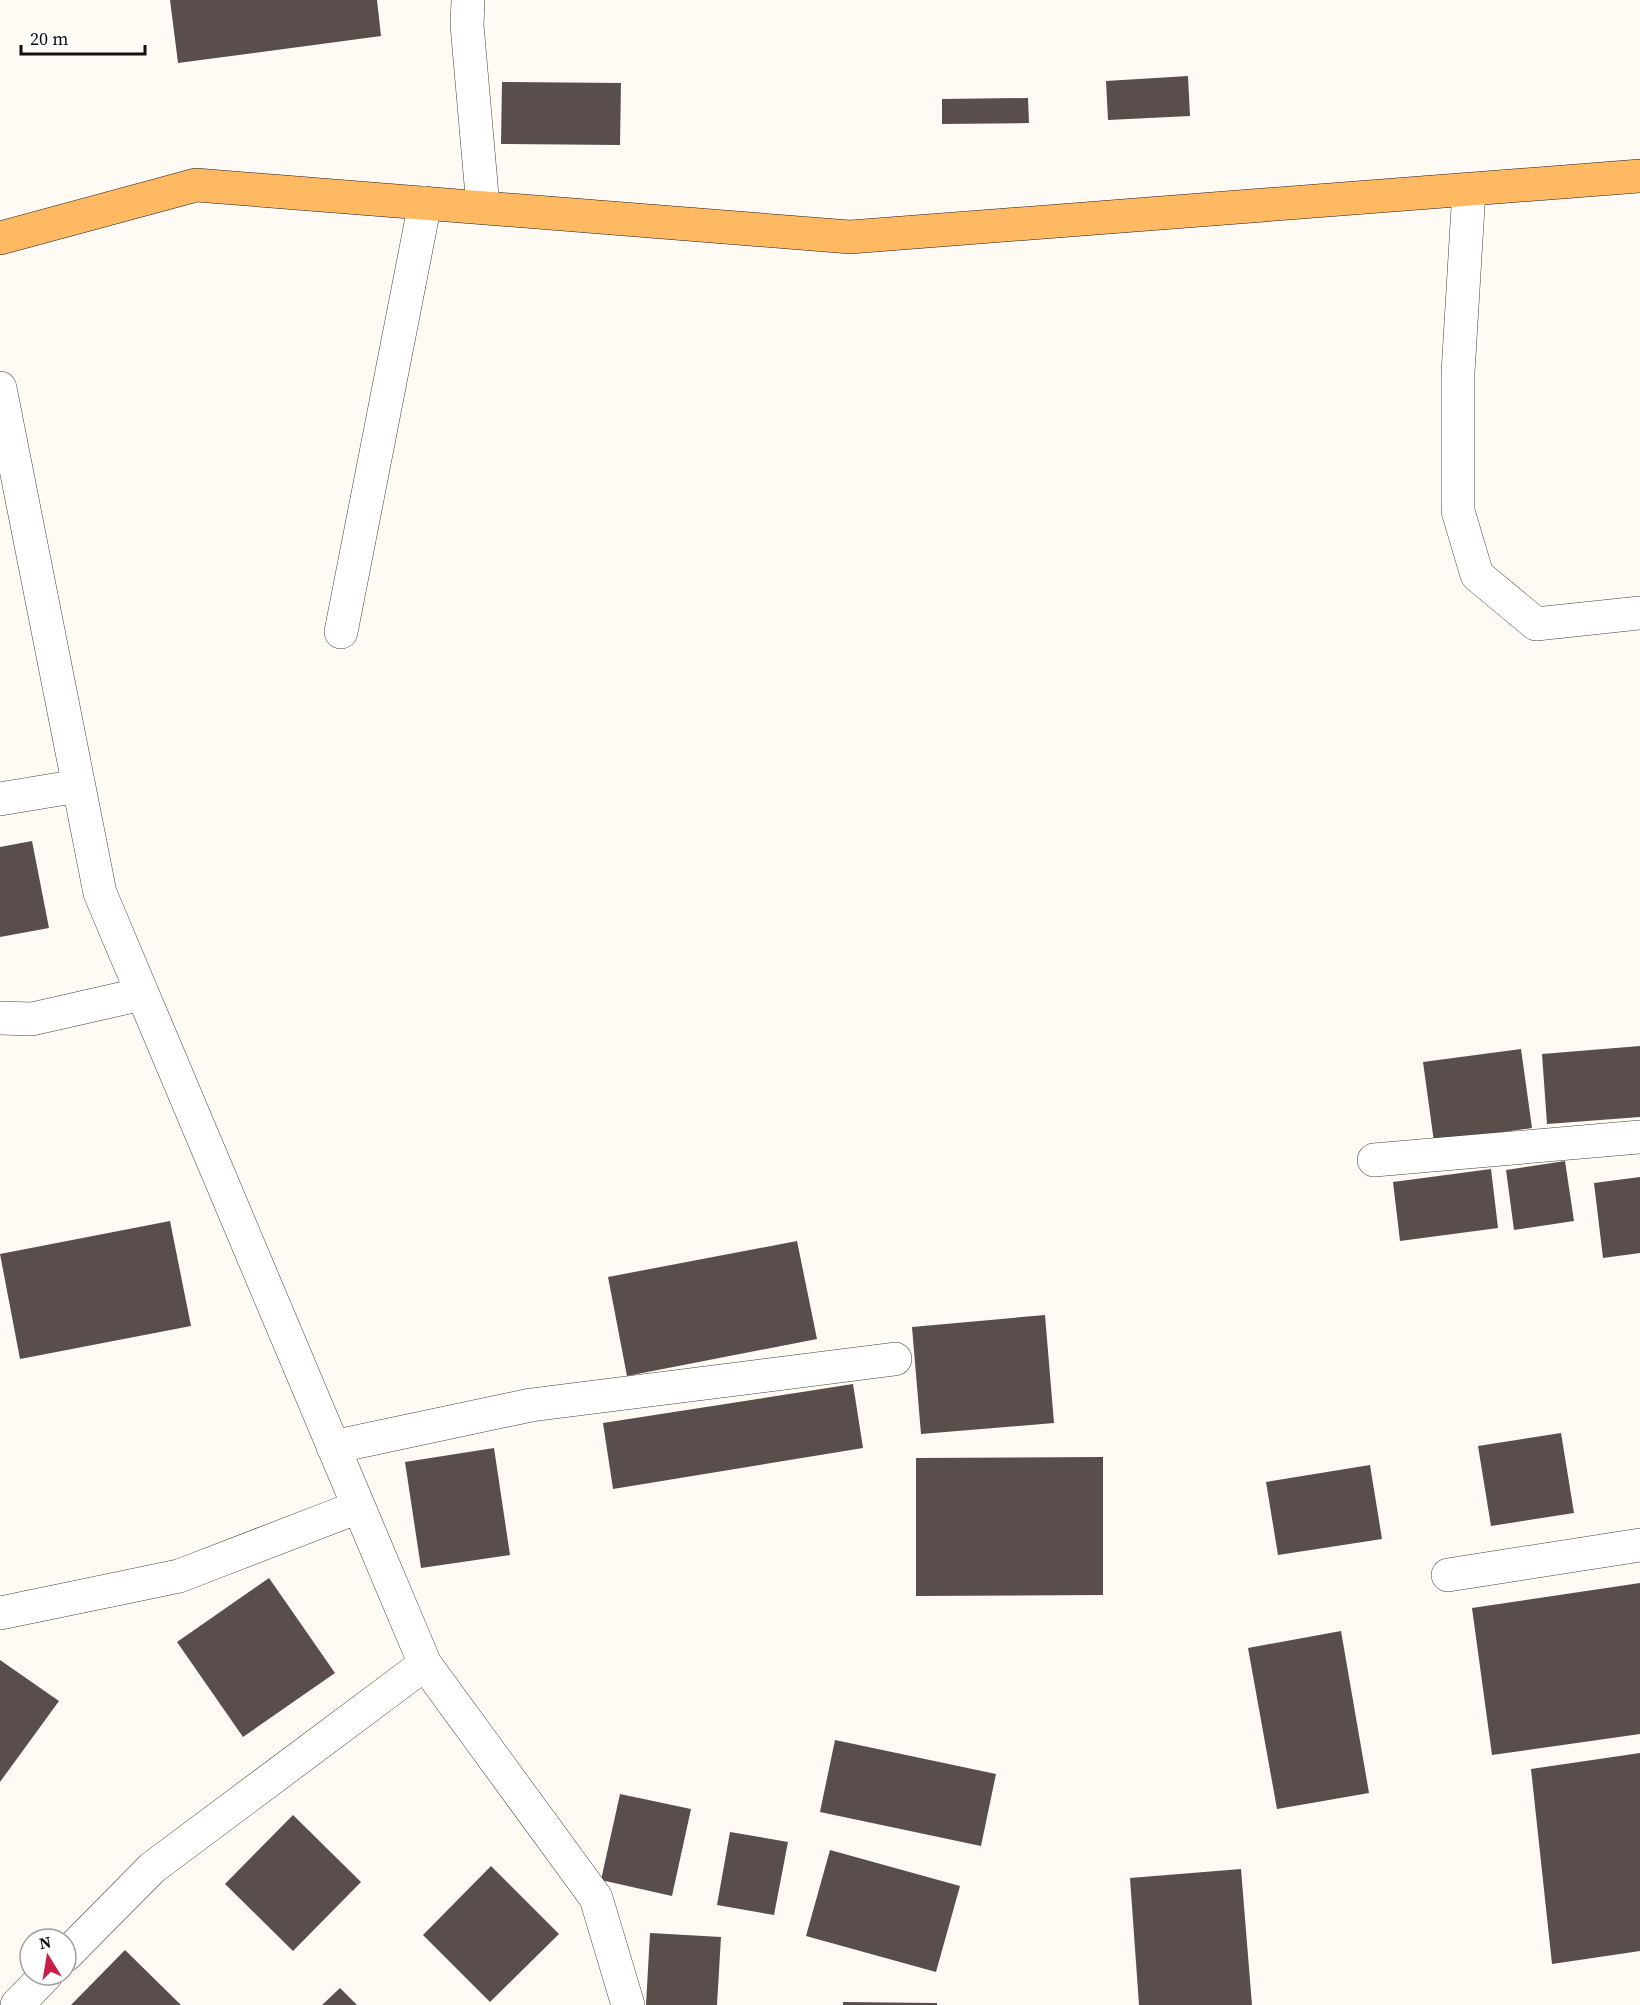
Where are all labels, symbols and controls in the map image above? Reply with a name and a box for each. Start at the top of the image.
scale bar [21,18,146,56]
text: 20 m [30,26,68,51]
north arrow [18,1927,78,1987]
text: N [37,1930,53,1954]

